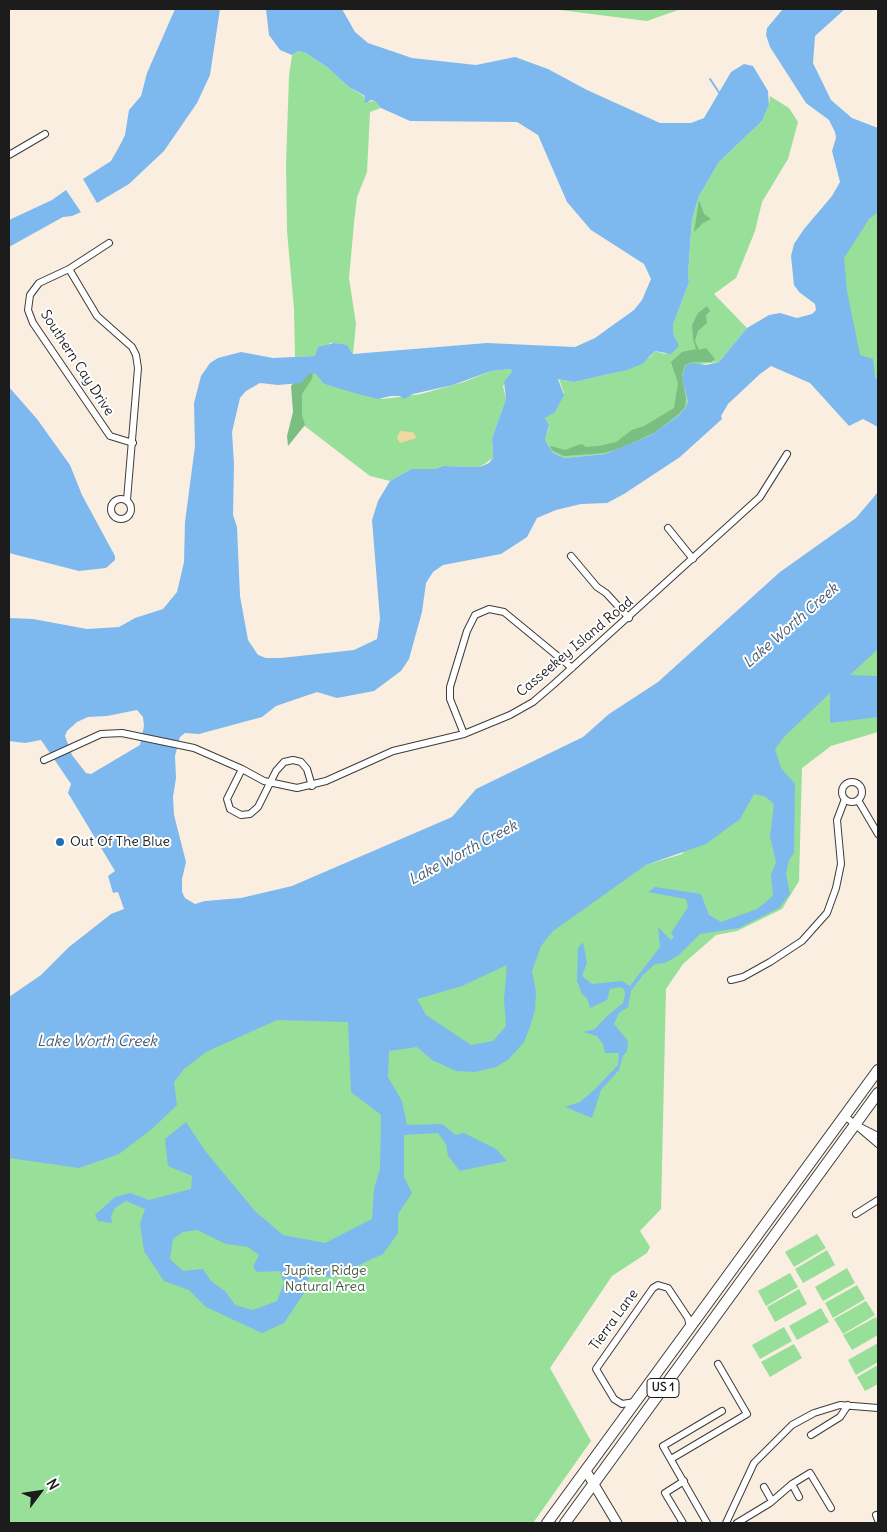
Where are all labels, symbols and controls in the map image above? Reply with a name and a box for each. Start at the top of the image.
street label: Southern Cay Drive [37,307,117,419]
water label: Lake Worth Creek [740,580,842,672]
street label: Casseekey Island Road [513,593,637,701]
water label: Lake Worth Creek [406,817,520,889]
place label: Out Of The Blue [70,834,170,850]
marker: Out Of The Blue [54,836,66,848]
water label: Lake Worth Creek [37,1033,157,1051]
park label: Jupiter Ridge Natural Area [283,1263,367,1295]
street label: Tierra Lane [586,1286,642,1354]
road number: US 1 [647,1379,679,1398]
north arrow [15,1467,65,1517]
text: N [43,1475,63,1493]

